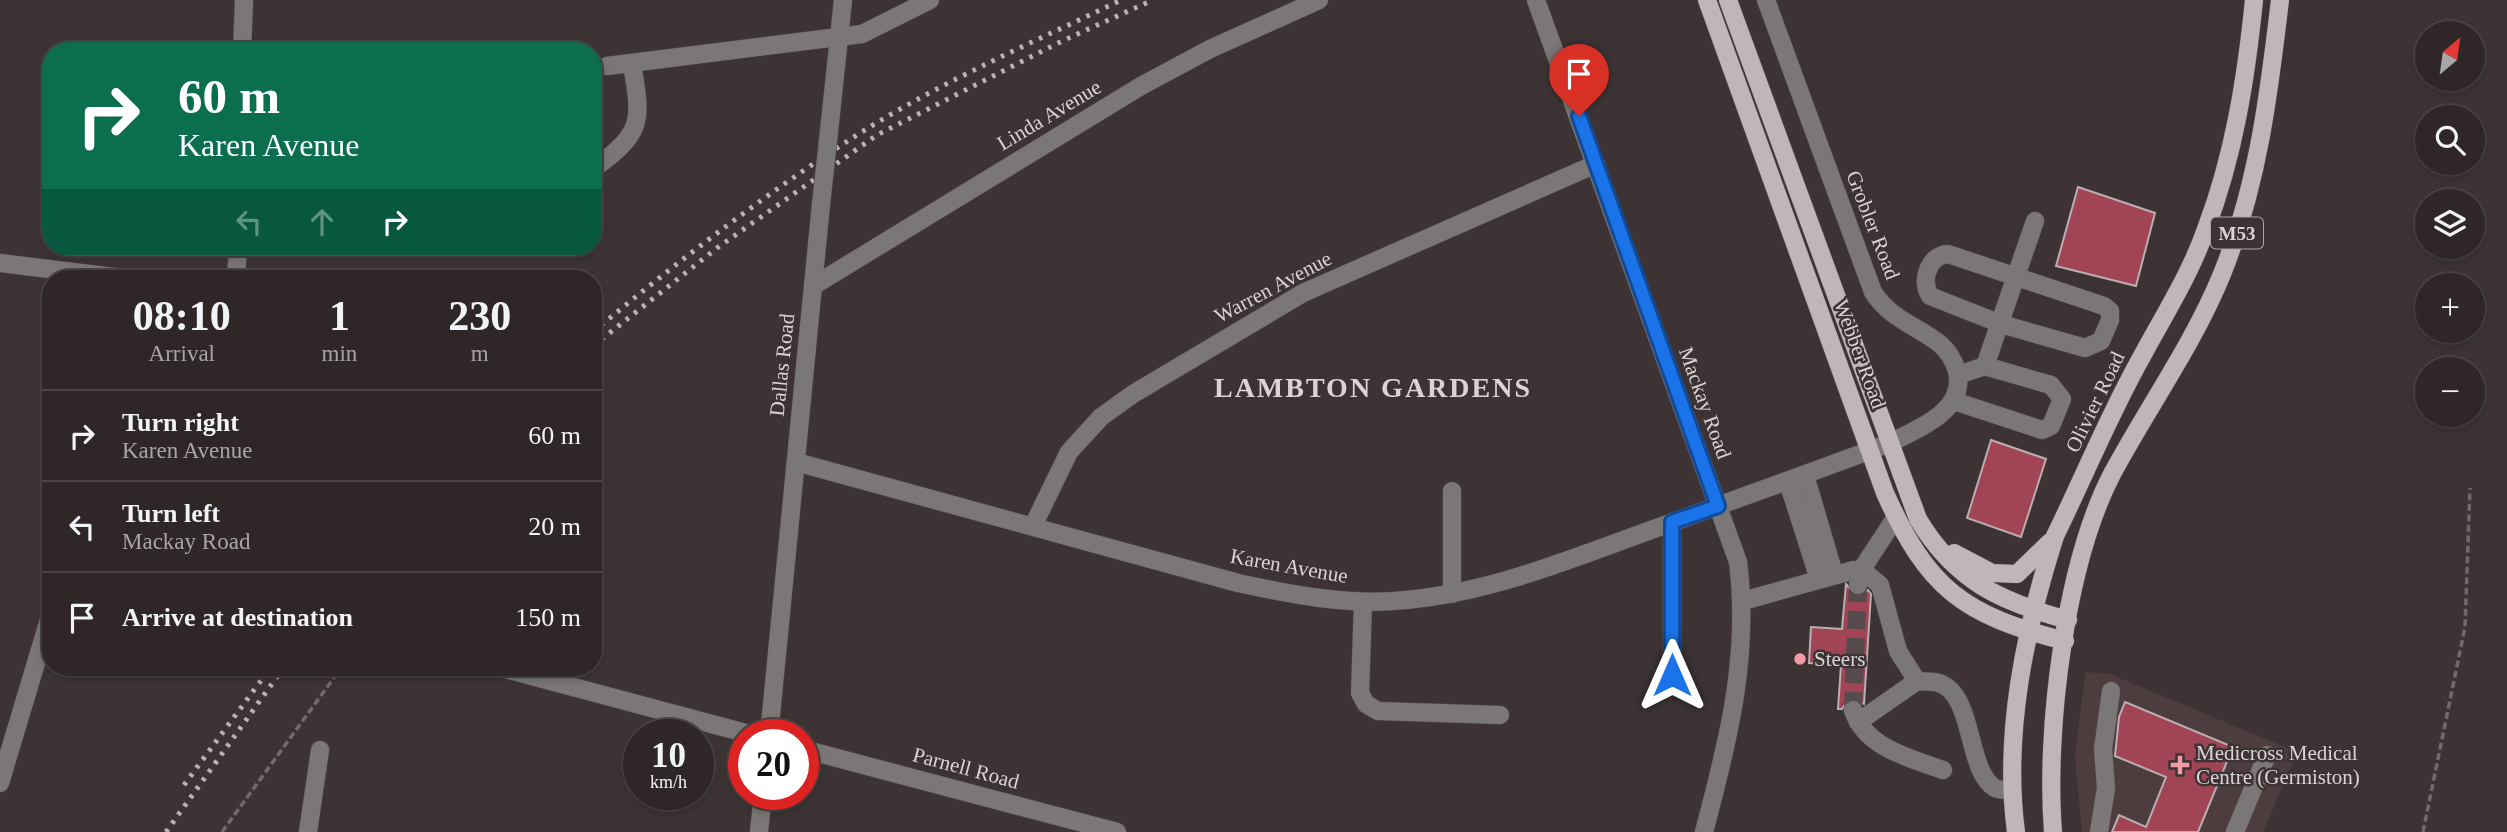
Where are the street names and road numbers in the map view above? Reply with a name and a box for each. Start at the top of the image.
street label: Linda Avenue [993,75,1105,155]
street label: Grobler Road [1841,167,1905,283]
road number: M53 [2211,218,2263,248]
street label: Warren Avenue [1210,246,1336,328]
street label: Webber Road [1829,296,1891,412]
street label: Dallas Road [765,312,799,418]
street label: Mackay Road [1674,344,1736,463]
street label: Olivier Road [2060,347,2130,456]
street label: Karen Avenue [1228,544,1350,588]
street label: Parnell Road [910,742,1022,794]

